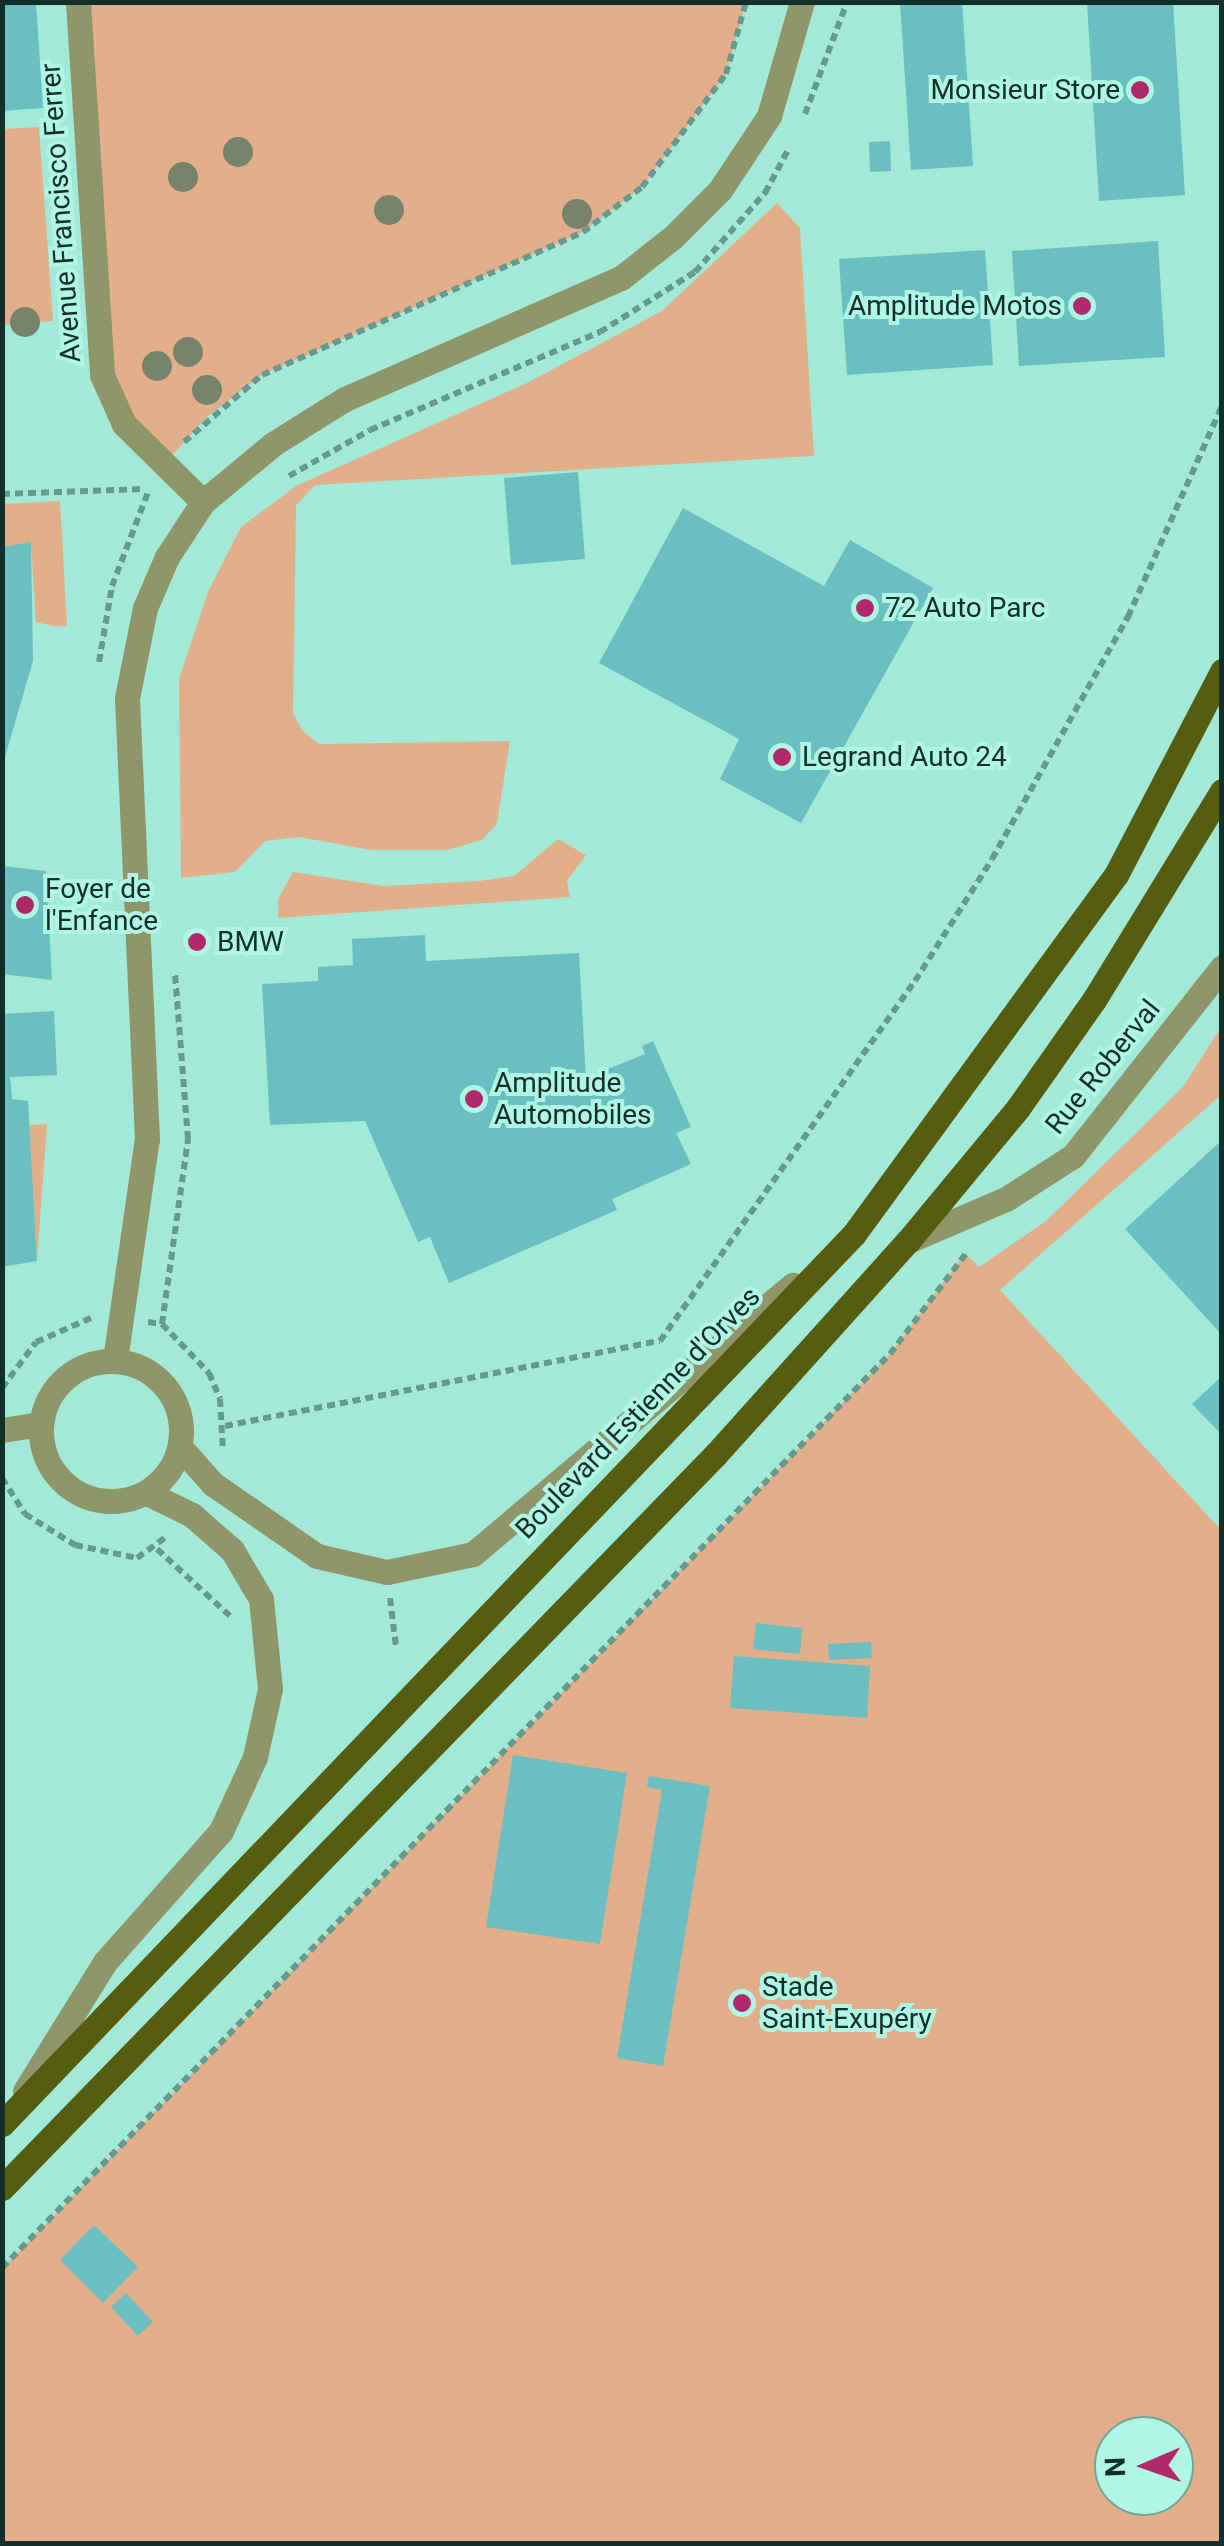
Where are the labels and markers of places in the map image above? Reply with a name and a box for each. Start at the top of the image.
place label: Monsieur Store [931,73,1120,107]
marker: Monsieur Store [1129,79,1151,101]
place label: Amplitude Motos [848,289,1062,323]
marker: Amplitude Motos [1071,295,1093,317]
place label: 72 Auto Parc [885,591,1045,625]
marker: 72 Auto Parc [854,597,876,619]
place label: Legrand Auto 24 [802,740,1007,774]
marker: Legrand Auto 24 [771,746,793,768]
place label: Foyer de l'Enfance [45,872,158,938]
marker: Foyer de l'Enfance [14,894,36,916]
place label: BMW [217,925,284,959]
marker: BMW [186,931,208,953]
place label: Amplitude Automobiles [494,1066,652,1132]
marker: Amplitude Automobiles [463,1088,485,1110]
place label: Stade Saint-Exupéry [762,1970,932,2036]
marker: Stade Saint-Exupéry [731,1992,753,2014]

